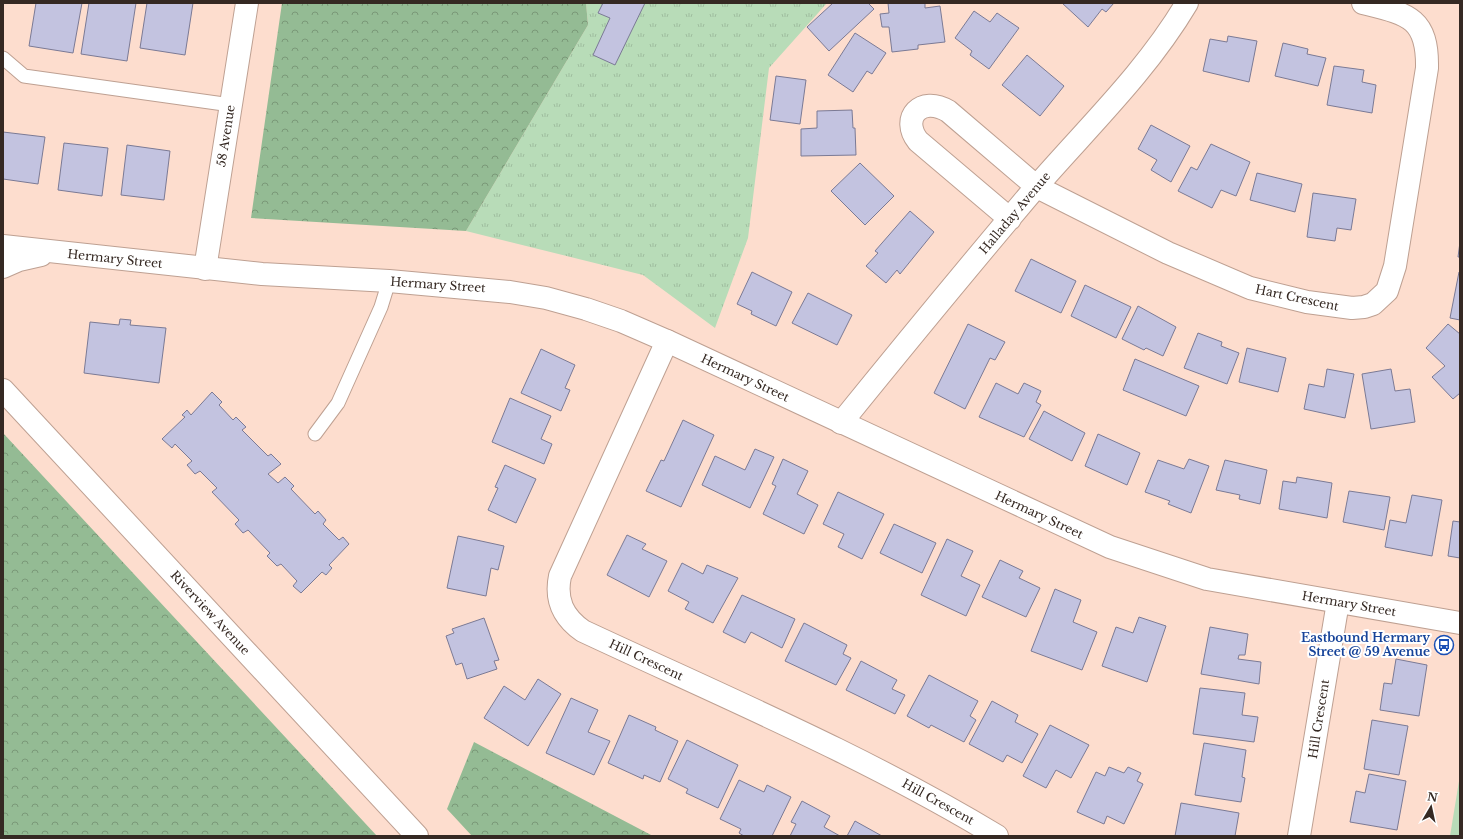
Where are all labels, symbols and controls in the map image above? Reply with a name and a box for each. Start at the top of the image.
street label: 58 Avenue [213,104,238,168]
street label: Halladay Avenue [976,168,1053,257]
street label: Hermary Street [67,246,164,271]
street label: Hermary Street [390,274,487,295]
street label: Hart Crescent [1254,281,1341,314]
street label: Hermary Street [699,351,792,405]
street label: Hermary Street [993,488,1086,542]
street label: Riverview Avenue [167,567,253,658]
street label: Hermary Street [1301,588,1398,619]
place label: Eastbound Hermary Street @ 59 Avenue [1301,630,1430,659]
bus stop icon: Eastbound Hermary Street @ 59 Avenue [1433,634,1455,656]
street label: Hill Crescent [607,636,686,683]
street label: Hill Crescent [1305,678,1332,760]
street label: Hill Crescent [900,776,977,828]
north arrow [1411,787,1451,827]
text: N [1426,789,1439,805]

